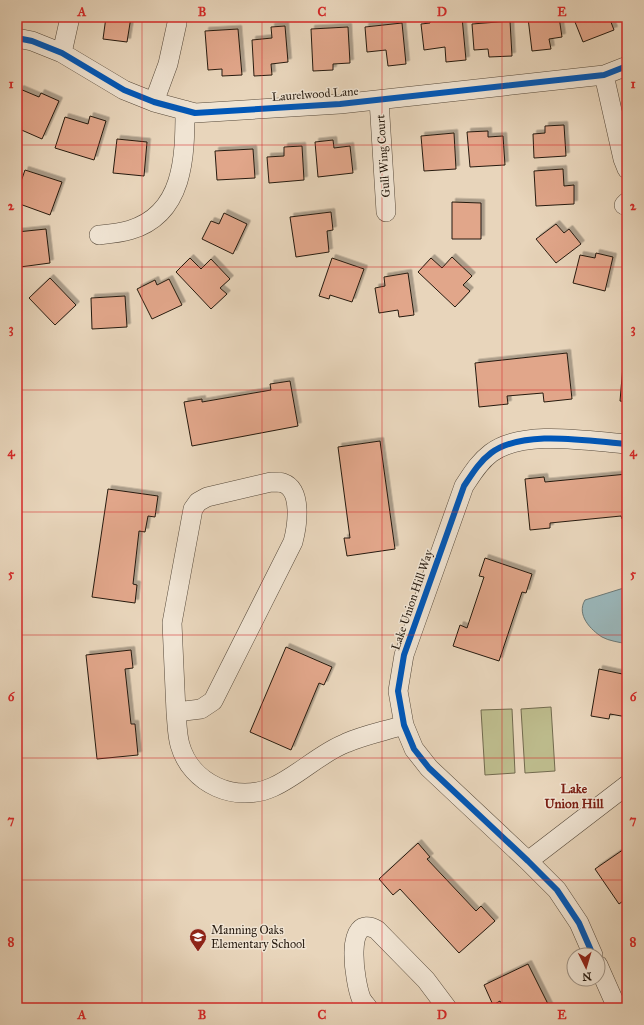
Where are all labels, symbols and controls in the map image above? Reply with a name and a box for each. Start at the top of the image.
text: A [77,4,87,20]
text: B [198,4,207,20]
text: C [318,4,327,20]
text: D [437,4,447,20]
text: E [557,4,567,20]
text: 1 [8,76,14,92]
text: 1 [630,76,636,92]
street label: Laurelwood Lane [271,84,359,104]
street label: Gull Wing Court [373,113,394,198]
text: 2 [8,198,15,214]
text: 2 [630,198,637,214]
text: 3 [8,321,14,337]
text: 3 [630,321,636,337]
text: 4 [7,444,15,460]
text: 4 [629,444,637,460]
street label: Lake Union Hill Way [388,548,436,652]
text: 5 [8,566,15,582]
text: 5 [630,566,637,582]
text: 6 [8,689,16,705]
text: 6 [630,689,638,705]
district label: Lake Union Hill [545,781,604,812]
text: 7 [8,812,15,828]
text: 7 [630,812,637,828]
place label: Manning Oaks Elementary School [211,923,306,951]
school or university icon: Manning Oaks Elementary School [188,927,208,952]
text: 8 [8,934,15,950]
text: 8 [630,934,637,950]
north arrow [566,947,606,987]
text: N [581,970,592,983]
text: A [77,1007,87,1023]
text: B [198,1007,207,1023]
text: C [318,1007,327,1023]
text: D [437,1007,447,1023]
text: E [557,1007,567,1023]

